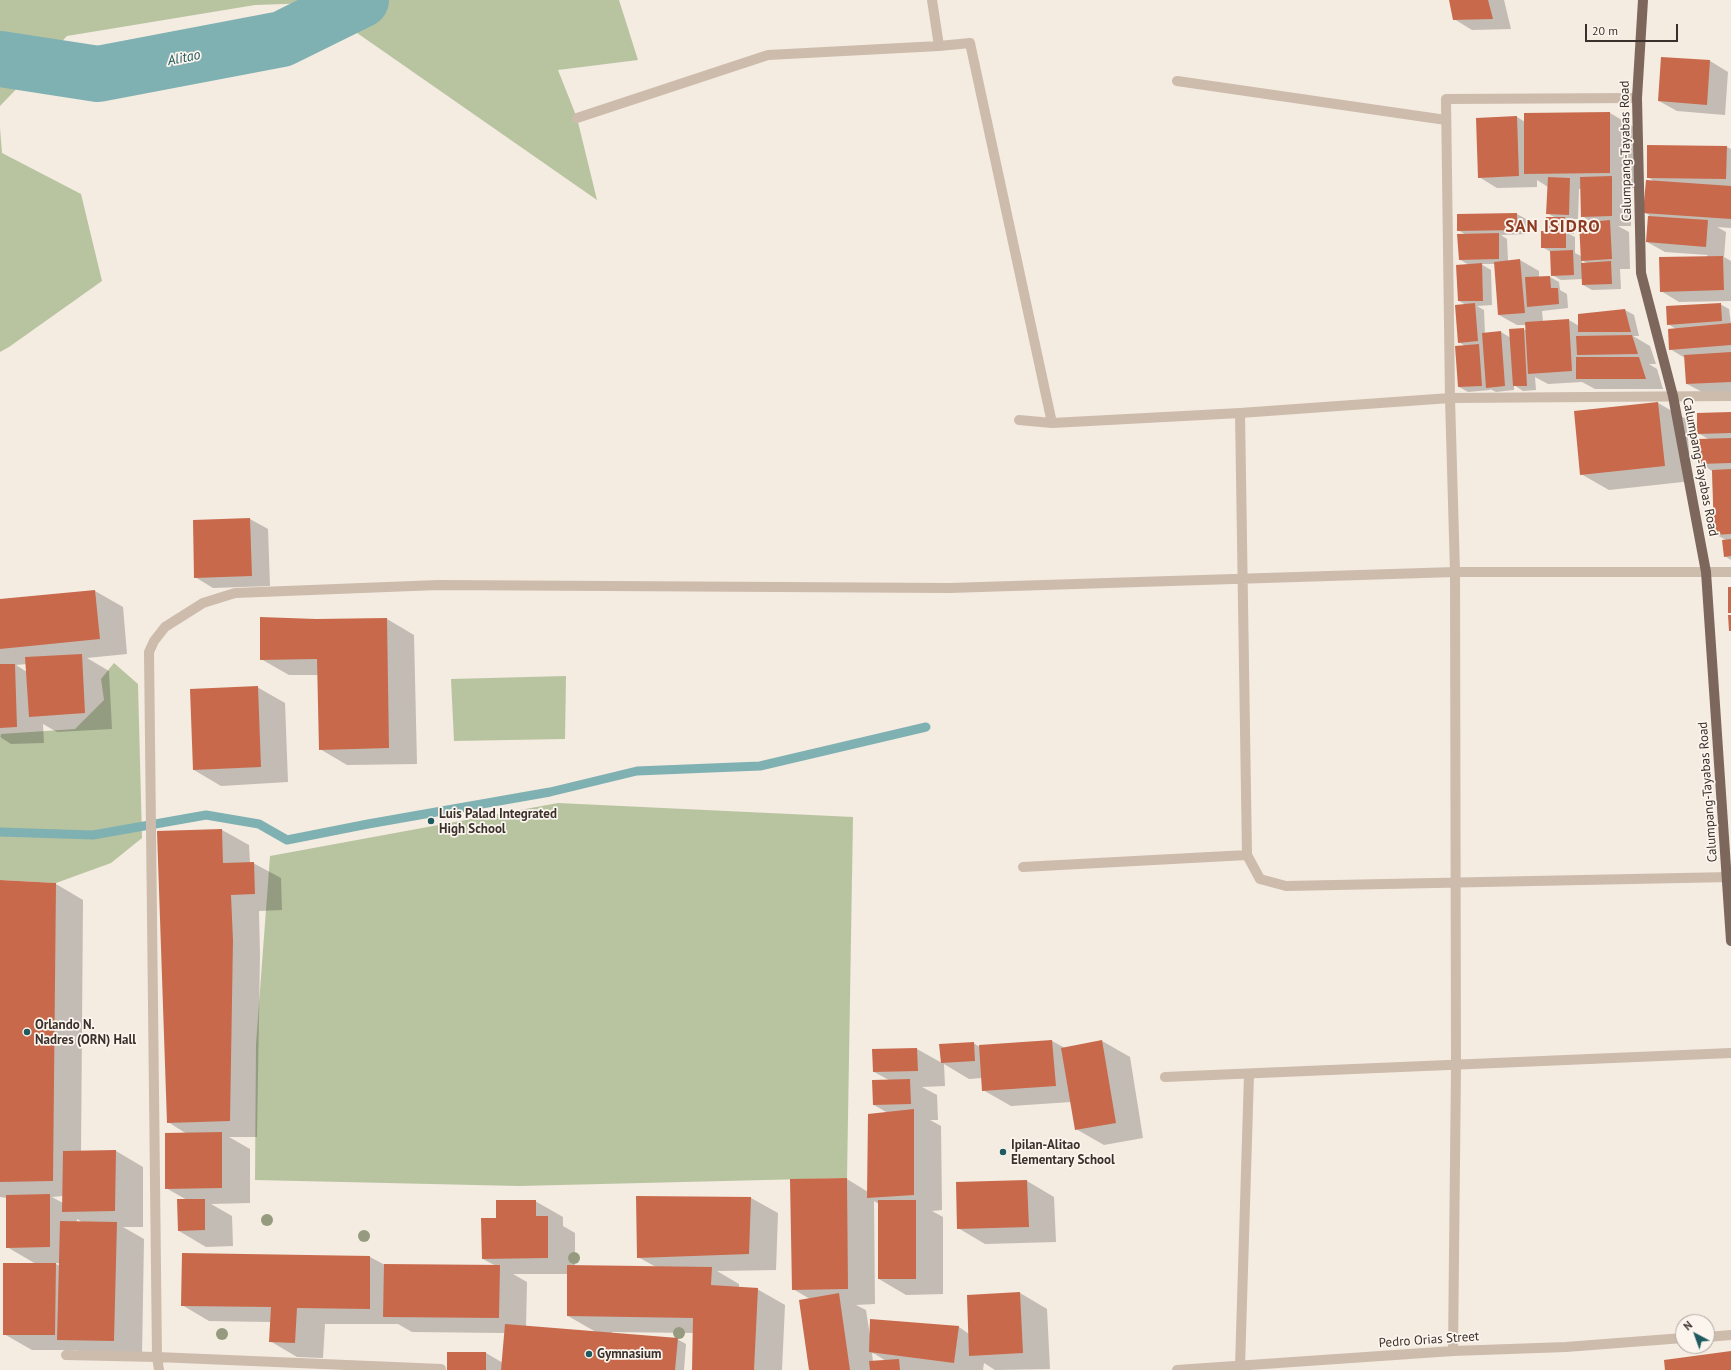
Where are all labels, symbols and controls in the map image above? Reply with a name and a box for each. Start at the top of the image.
scale bar [1587,16,1680,42]
text: 20 m [1592,23,1618,38]
water label: Alitao [166,47,202,69]
street label: Calumpang-Tayabas Road [1617,80,1635,222]
district label: SAN ISIDRO [1505,217,1601,237]
street label: Calumpang-Tayabas Road [1679,396,1721,538]
street label: Calumpang-Tayabas Road [1695,721,1721,863]
place label: Luis Palad Integrated High School [439,806,557,837]
marker: Luis Palad Integrated High School [426,816,436,826]
place label: Orlando N. Nadres (ORN) Hall [35,1017,136,1048]
marker: Orlando N. Nadres (ORN) Hall [22,1027,32,1037]
place label: Ipilan-Alitao Elementary School [1011,1137,1115,1168]
marker: Ipilan-Alitao Elementary School [998,1147,1008,1157]
north arrow [1675,1314,1715,1354]
text: N [1680,1318,1695,1333]
street label: Pedro Orias Street [1378,1329,1480,1351]
place label: Gymnasium [597,1346,662,1362]
marker: Gymnasium [584,1349,594,1359]

